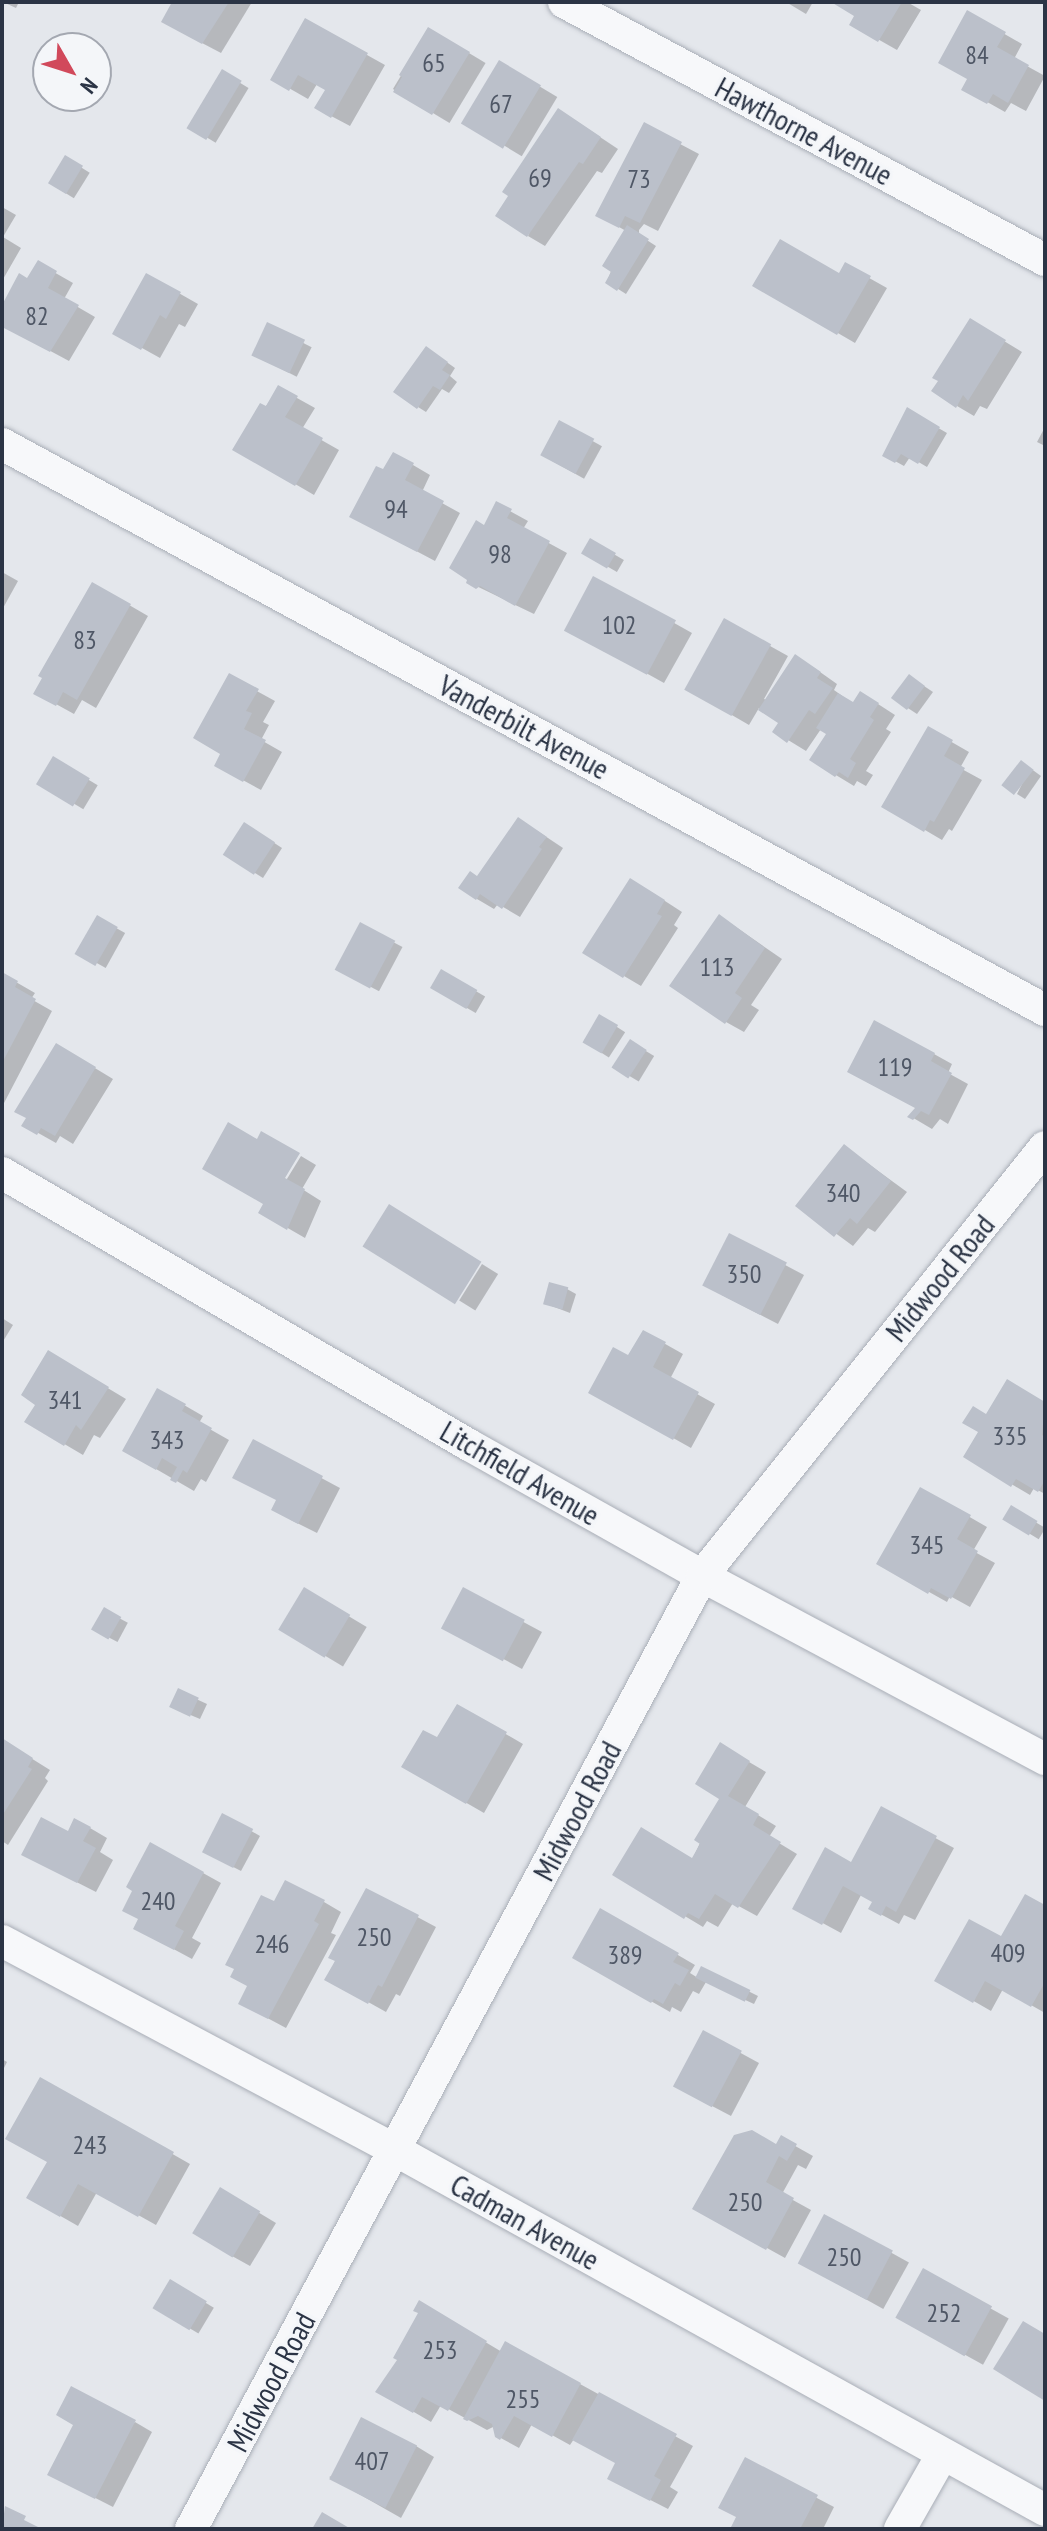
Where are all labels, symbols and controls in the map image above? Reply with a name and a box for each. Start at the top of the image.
north arrow [32,32,112,112]
house number: 84 [965,39,989,71]
house number: 65 [422,47,446,79]
street label: Hawthorne Avenue [709,69,899,193]
text: N [74,72,104,99]
house number: 67 [489,88,513,120]
house number: 69 [528,162,552,194]
house number: 73 [627,163,651,195]
house number: 82 [25,300,49,332]
house number: 94 [384,493,408,525]
house number: 98 [488,538,512,570]
house number: 102 [601,609,637,641]
house number: 83 [73,624,97,656]
street label: Vanderbilt Avenue [432,667,616,787]
house number: 113 [699,951,735,983]
house number: 119 [877,1051,913,1083]
house number: 340 [825,1177,861,1209]
street label: Midwood Road [878,1207,1002,1349]
house number: 350 [726,1258,762,1290]
house number: 341 [47,1384,83,1416]
street label: Litchfield Avenue [434,1413,606,1533]
house number: 335 [992,1420,1028,1452]
house number: 343 [149,1424,185,1456]
house number: 345 [909,1529,945,1561]
street label: Midwood Road [525,1735,629,1887]
house number: 240 [140,1885,176,1917]
house number: 250 [356,1921,392,1953]
house number: 246 [254,1928,290,1960]
house number: 409 [990,1937,1026,1969]
house number: 389 [607,1939,643,1971]
house number: 243 [72,2129,108,2161]
street label: Cadman Avenue [444,2166,606,2278]
house number: 250 [727,2186,763,2218]
house number: 250 [826,2241,862,2273]
house number: 252 [926,2297,962,2329]
street label: Midwood Road [219,2306,323,2458]
house number: 253 [422,2334,458,2366]
house number: 255 [505,2383,541,2415]
house number: 407 [354,2445,390,2477]

